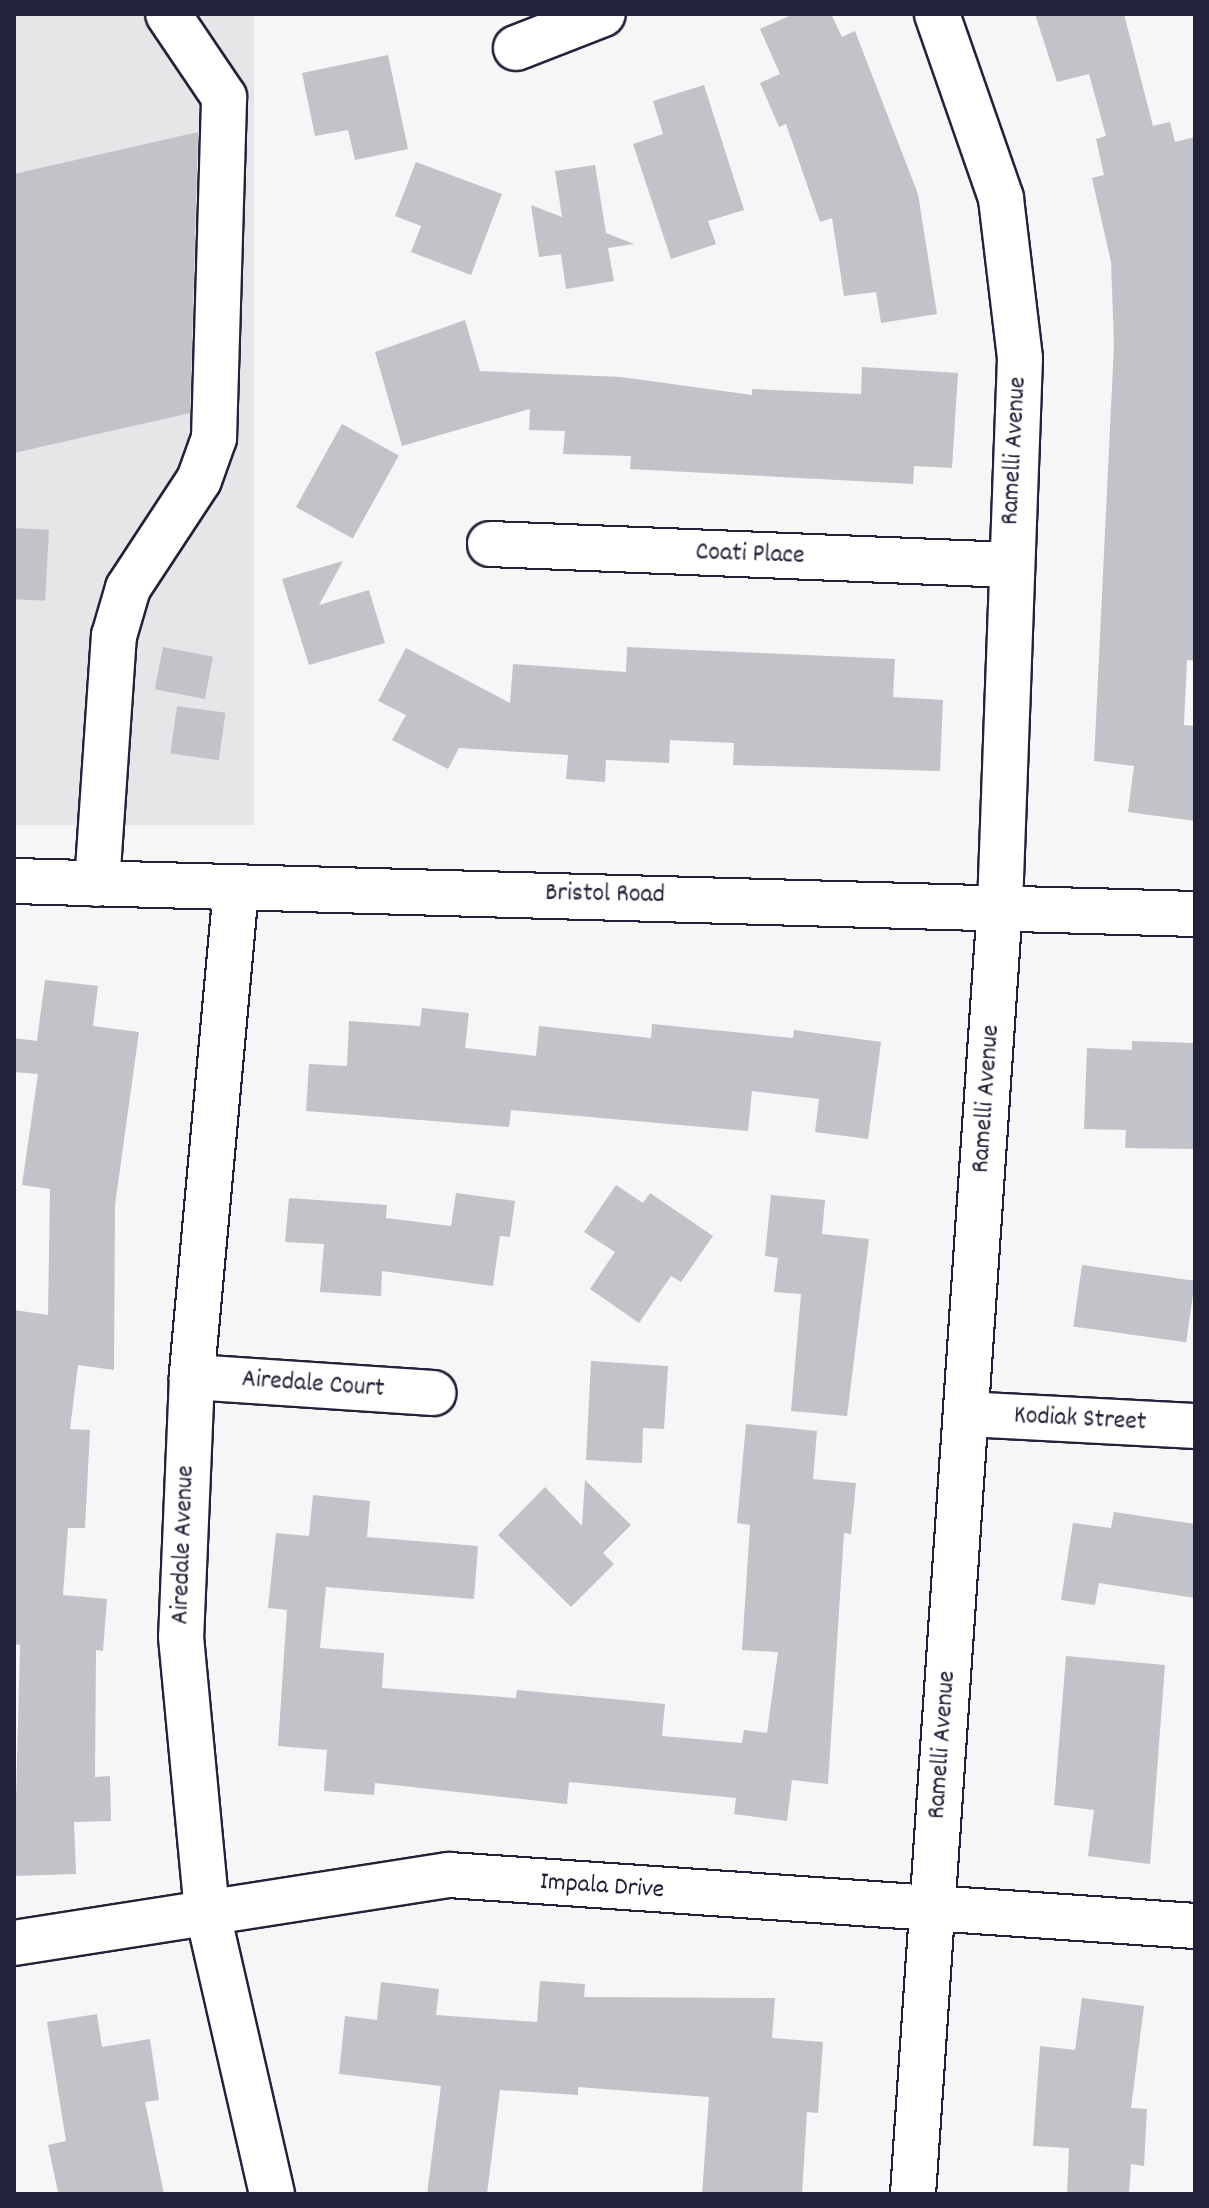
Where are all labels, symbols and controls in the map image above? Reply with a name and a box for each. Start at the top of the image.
street label: Ramelli Avenue [996,376,1034,526]
street label: Coati Place [695,538,805,572]
street label: Bristol Road [545,878,665,912]
street label: Ramelli Avenue [966,1024,1008,1174]
street label: Airedale Court [241,1364,385,1406]
street label: Kodiak Street [1013,1401,1147,1439]
street label: Airedale Avenue [166,1465,202,1625]
street label: Ramelli Avenue [922,1670,964,1820]
street label: Impala Drive [539,1867,665,1907]

